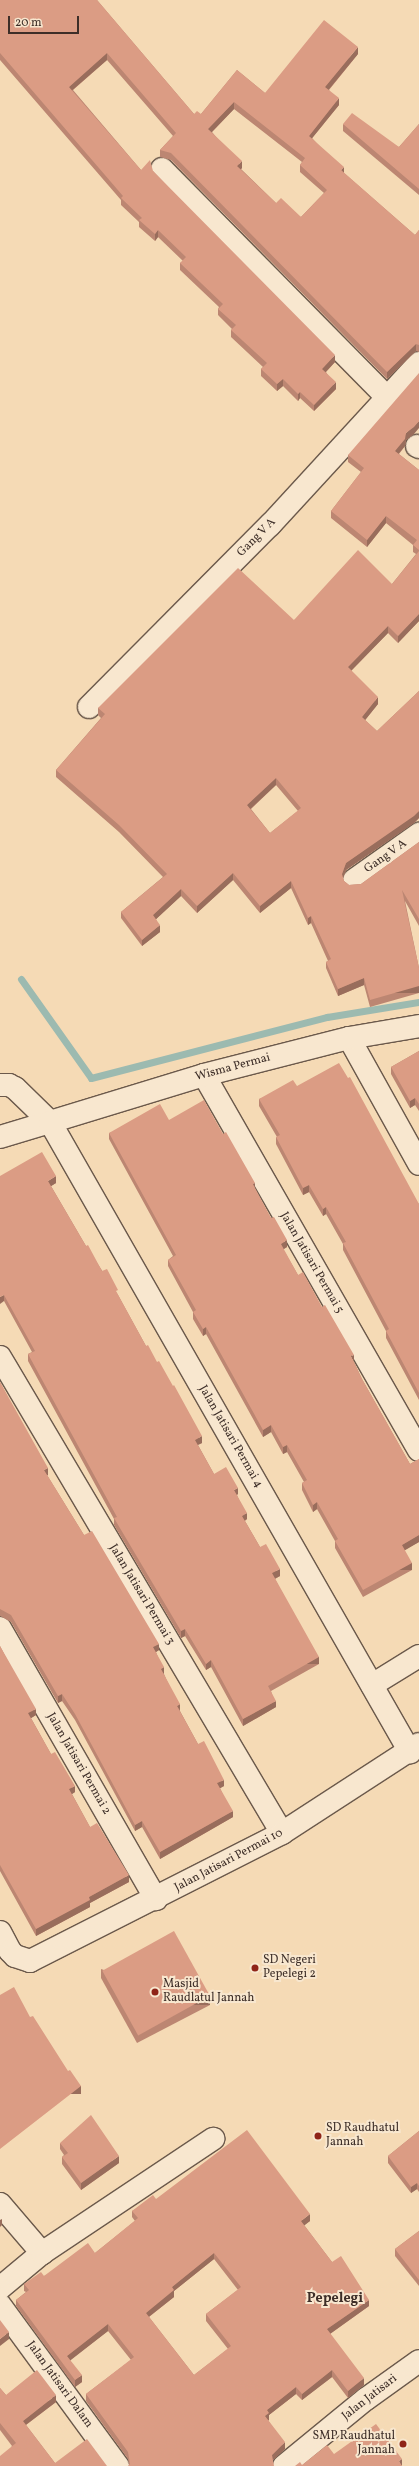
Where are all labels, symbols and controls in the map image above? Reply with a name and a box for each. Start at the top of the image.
scale bar [10,8,81,34]
text: 20 m [15,15,42,31]
street label: Gang V A [234,515,280,561]
street label: Gang V A [362,837,410,877]
street label: Wisma Permai [194,1051,272,1085]
street label: Jalan Jatisari Permai 5 [276,1210,346,1316]
street label: Jalan Jatisari Permai 4 [195,1383,265,1491]
street label: Jalan Jatisari Permai 3 [105,1542,177,1648]
street label: Jalan Jatisari Permai 2 [43,1710,113,1818]
street label: Jalan Jatisari Permai 10 [172,1826,286,1896]
place label: SD Negeri Pepelegi 2 [263,1954,316,1982]
marker: SD Negeri Pepelegi 2 [250,1963,260,1973]
place label: Masjid Raudlatul Jannah [163,1978,254,2006]
marker: Masjid Raudlatul Jannah [150,1987,160,1997]
place label: SD Raudhatul Jannah [326,2122,399,2150]
marker: SD Raudhatul Jannah [313,2131,323,2141]
district label: Pepelegi [307,2291,363,2307]
street label: Jalan Jatisari Dalam [23,2339,95,2431]
street label: Jalan Jatisari [339,2372,401,2424]
place label: SMP Raudhatul Jannah [313,2430,395,2458]
marker: SMP Raudhatul Jannah [398,2439,408,2449]

